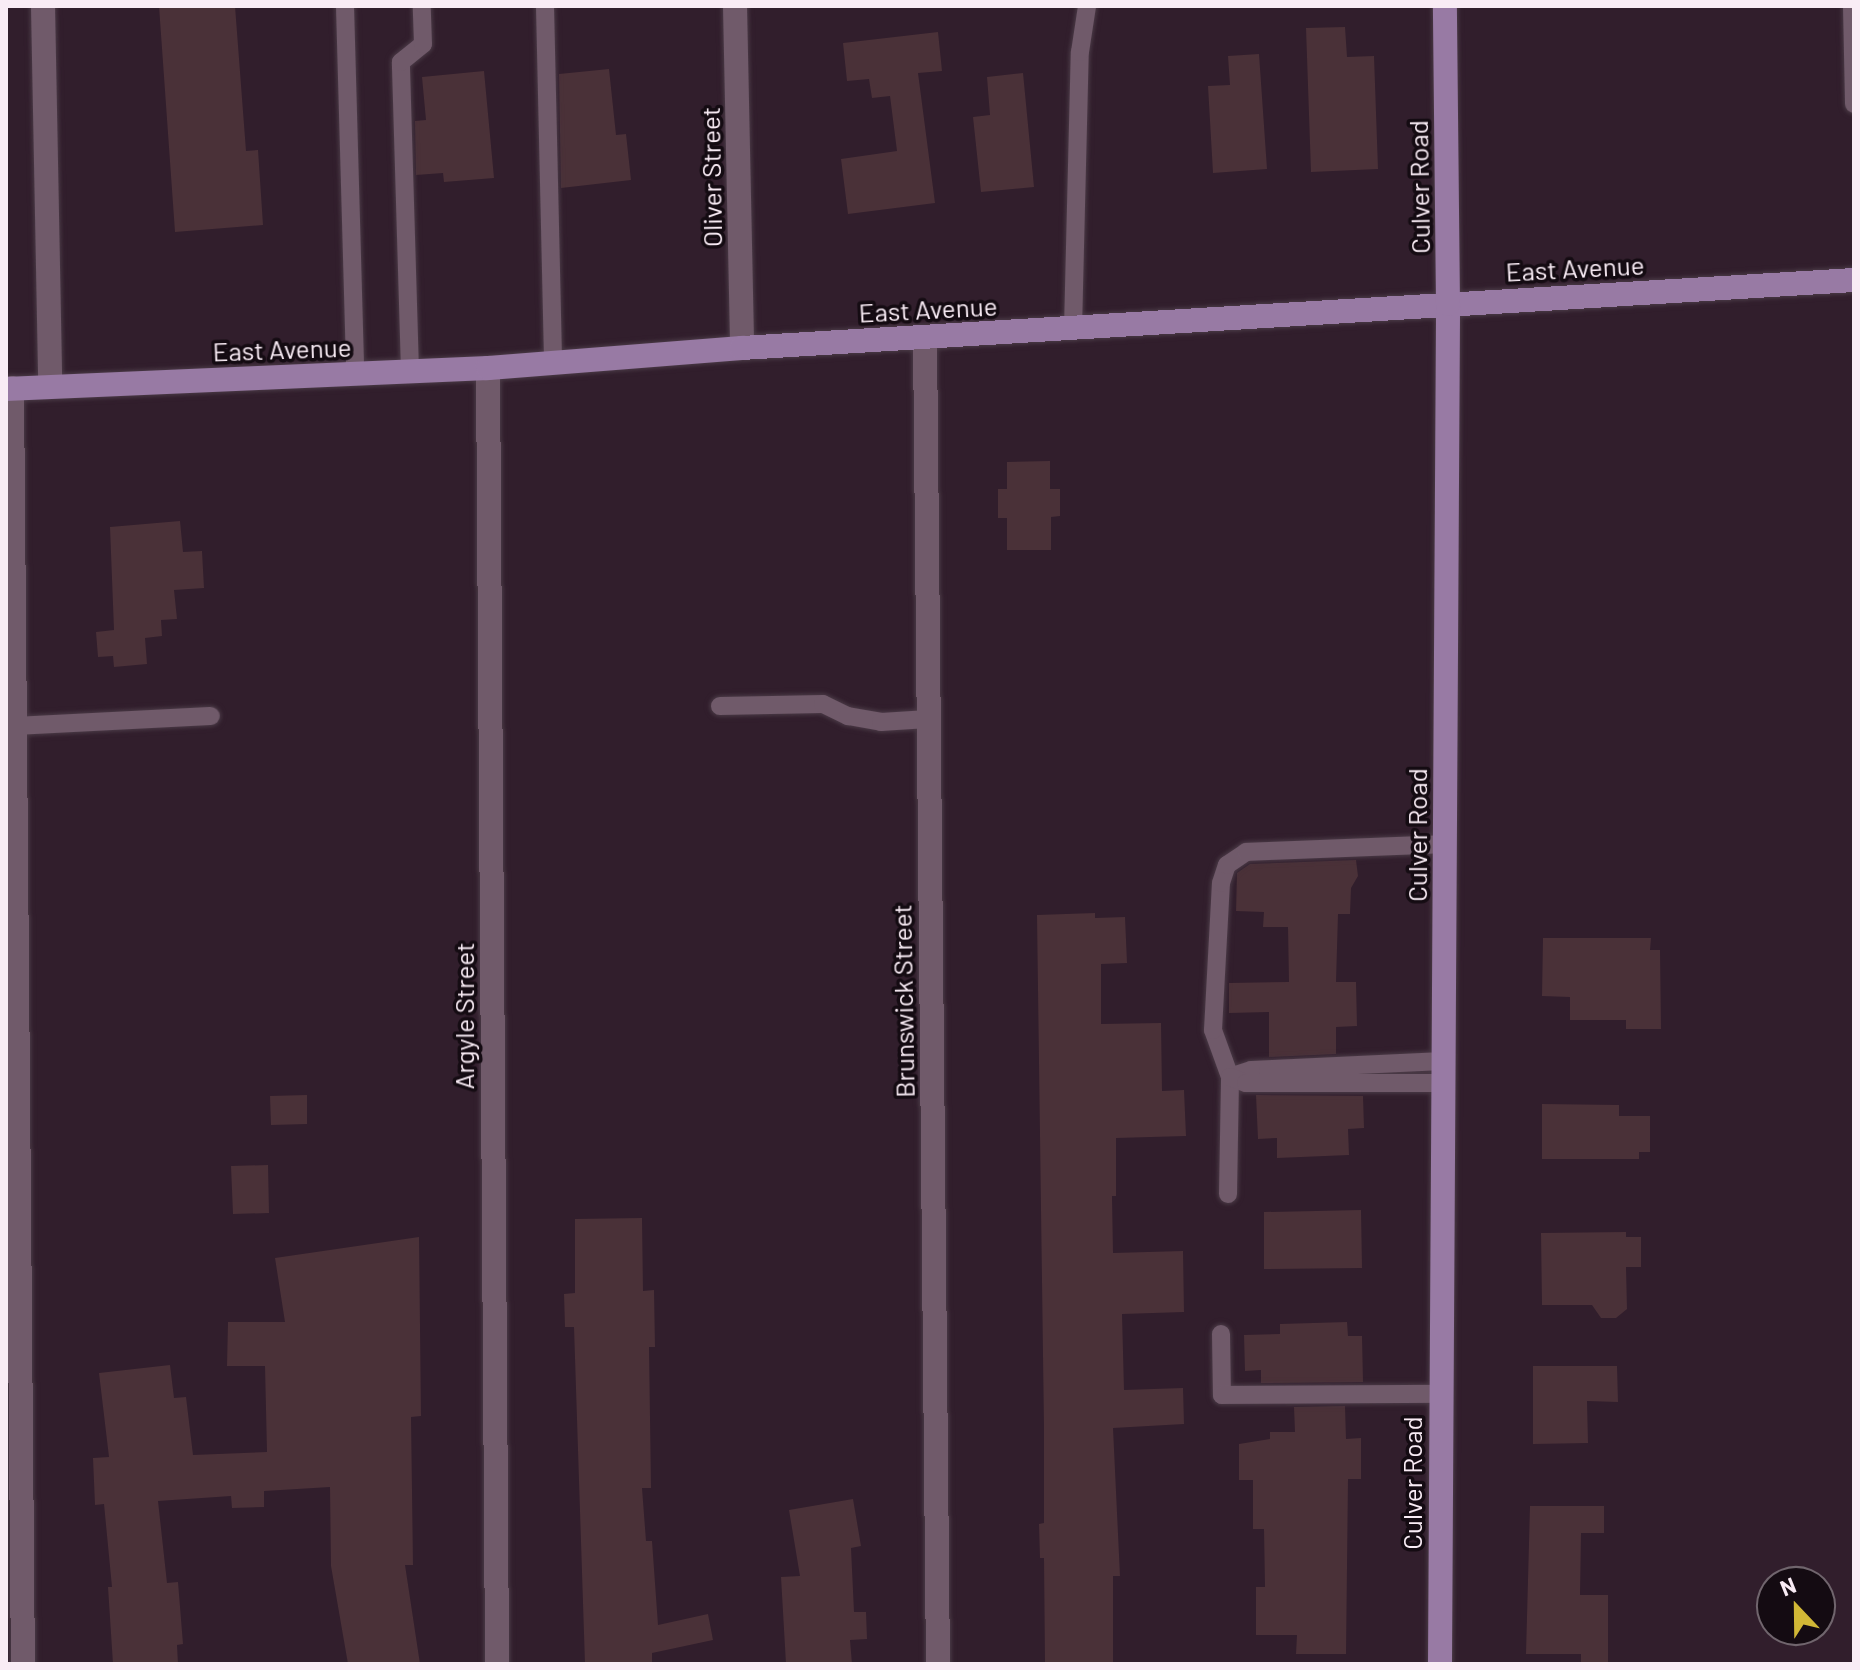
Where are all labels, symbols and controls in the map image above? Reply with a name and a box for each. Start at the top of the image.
street label: Oliver Street [694,107,728,247]
street label: Culver Road [1402,120,1436,254]
street label: East Avenue [1505,249,1645,287]
street label: East Avenue [858,290,998,328]
street label: East Avenue [212,331,352,367]
street label: Culver Road [1401,768,1433,902]
street label: Brunswick Street [886,904,920,1098]
street label: Argyle Street [448,943,480,1089]
street label: Culver Road [1396,1416,1428,1550]
north arrow [1756,1566,1836,1646]
text: N [1776,1571,1799,1600]

